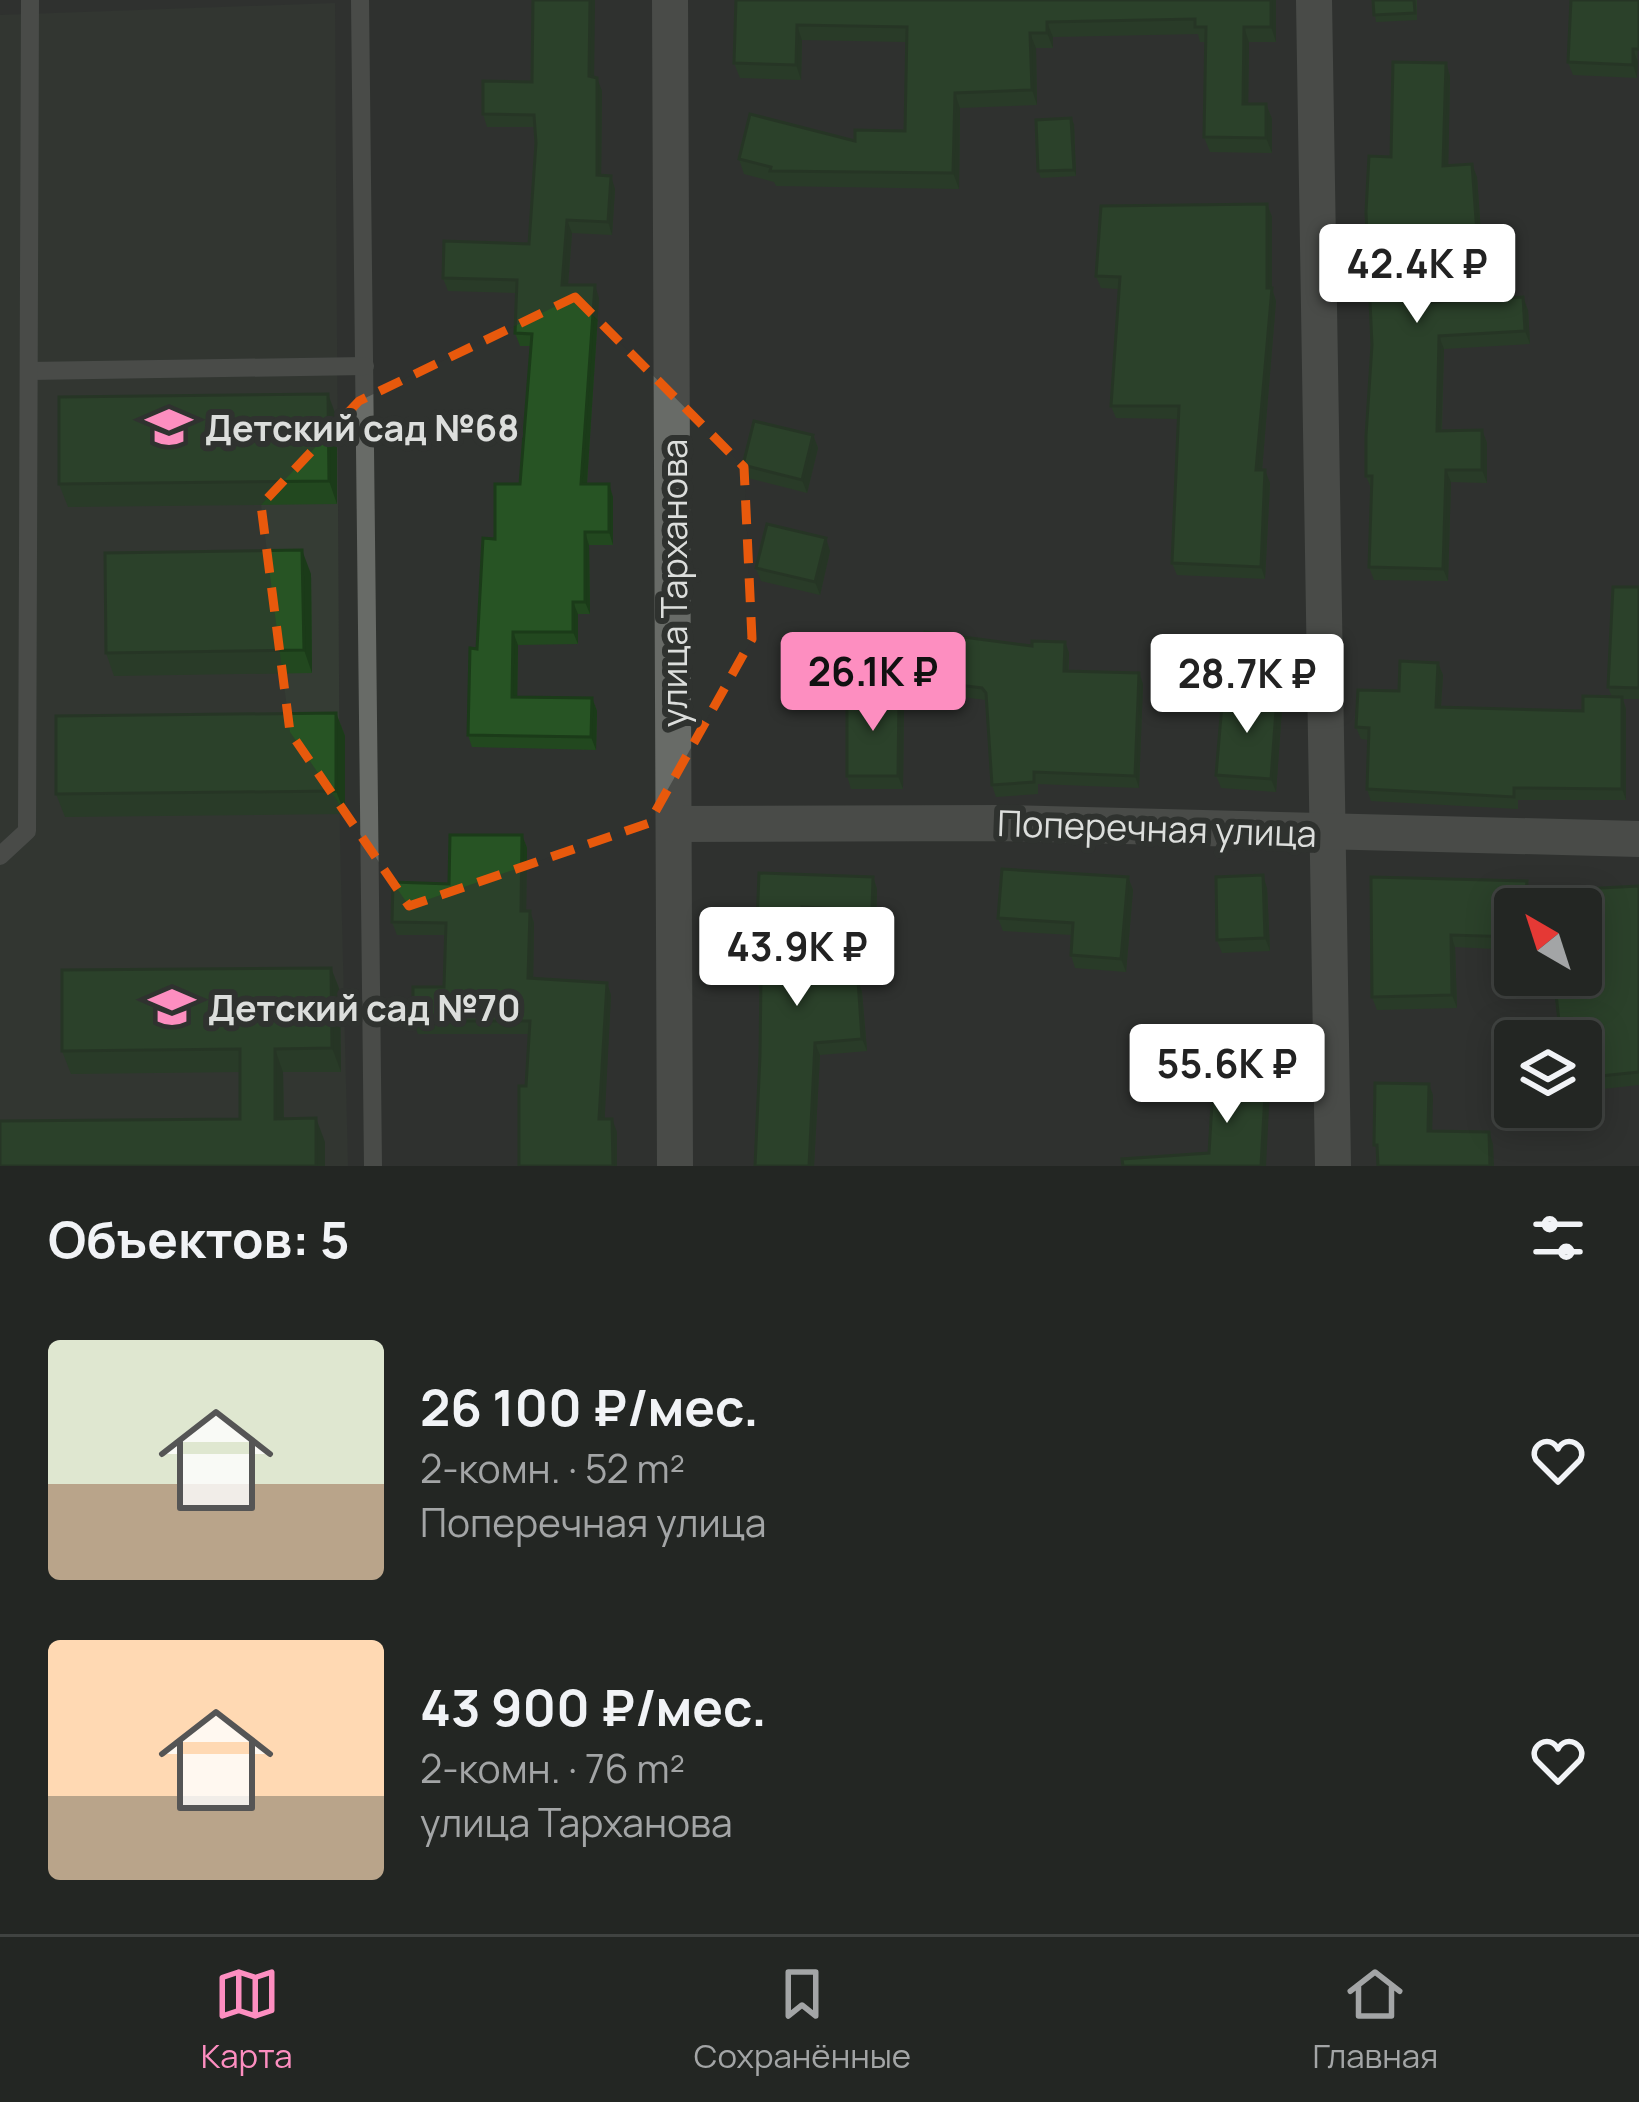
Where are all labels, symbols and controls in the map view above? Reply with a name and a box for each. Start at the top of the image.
pin: 42.4K ₽ [1306,224,1528,326]
text: 42.4K ₽ [1346,236,1488,290]
school or university icon: Детский сад №68 [144,402,194,452]
place label: Детский сад №68 [205,403,519,452]
street label: улица Тарханова [649,439,698,727]
pin: 26.1K ₽ [762,632,984,734]
pin: 28.7K ₽ [1136,634,1358,736]
text: 26.1K ₽ [808,644,938,698]
text: 28.7K ₽ [1178,646,1316,700]
street label: Поперечная улица [996,798,1318,858]
north arrow [1494,888,1602,996]
map controls [1494,888,1602,1128]
pin: 43.9K ₽ [686,907,908,1009]
text: 43.9K ₽ [726,919,868,973]
school or university icon: Детский сад №70 [147,982,197,1032]
place label: Детский сад №70 [208,983,521,1032]
button: layers [1494,1020,1602,1128]
pin: 55.6K ₽ [1116,1024,1338,1126]
text: 55.6K ₽ [1157,1036,1297,1090]
text: Объектов: 5 [48,1204,350,1273]
icon: filters [1525,1205,1591,1271]
text: 26 100 ₽/мес. [420,1372,759,1441]
icon: home [144,1388,288,1532]
icon: heart [1525,1427,1591,1493]
text: 2-комн. · 52 m² [420,1441,685,1495]
text: Поперечная улица [420,1495,766,1549]
text: 43 900 ₽/мес. [420,1672,767,1741]
icon: home [144,1688,288,1832]
icon: heart [1525,1727,1591,1793]
text: 2-комн. · 76 m² [420,1741,685,1795]
text: улица Тарханова [420,1795,733,1849]
tab: Карта [201,1961,293,2078]
tab: Сохранённые [694,1961,911,2078]
tab: Главная [1312,1961,1438,2078]

